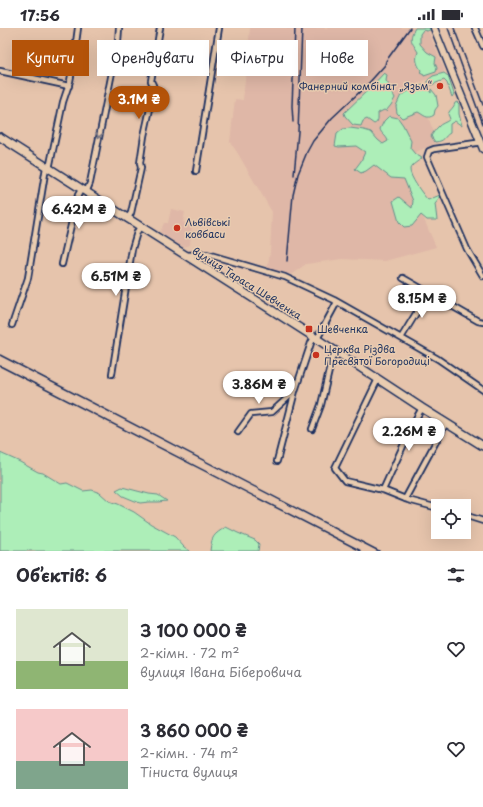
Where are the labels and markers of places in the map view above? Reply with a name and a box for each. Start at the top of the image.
place label: Фанерний комбінат „Язьм“ [299,78,432,93]
marker: Фанерний комбінат „Язьм“ [435,81,445,91]
pin: 3.1M ₴ [106,86,172,120]
pin: 6.42M ₴ [42,196,116,230]
place label: Львівські ковбаси [185,214,230,241]
marker: Львівські ковбаси [172,223,182,233]
pin: 6.51M ₴ [79,263,153,297]
pin: 8.15M ₴ [385,285,459,319]
place label: Шевченка [317,321,369,336]
marker: Шевченка [304,324,314,334]
place label: Церква Різдва Пресвятої Богородиці [324,341,430,368]
marker: Церква Різдва Пресвятої Богородиці [311,350,321,360]
pin: 3.86M ₴ [222,371,296,405]
pin: 2.26M ₴ [372,418,446,452]

